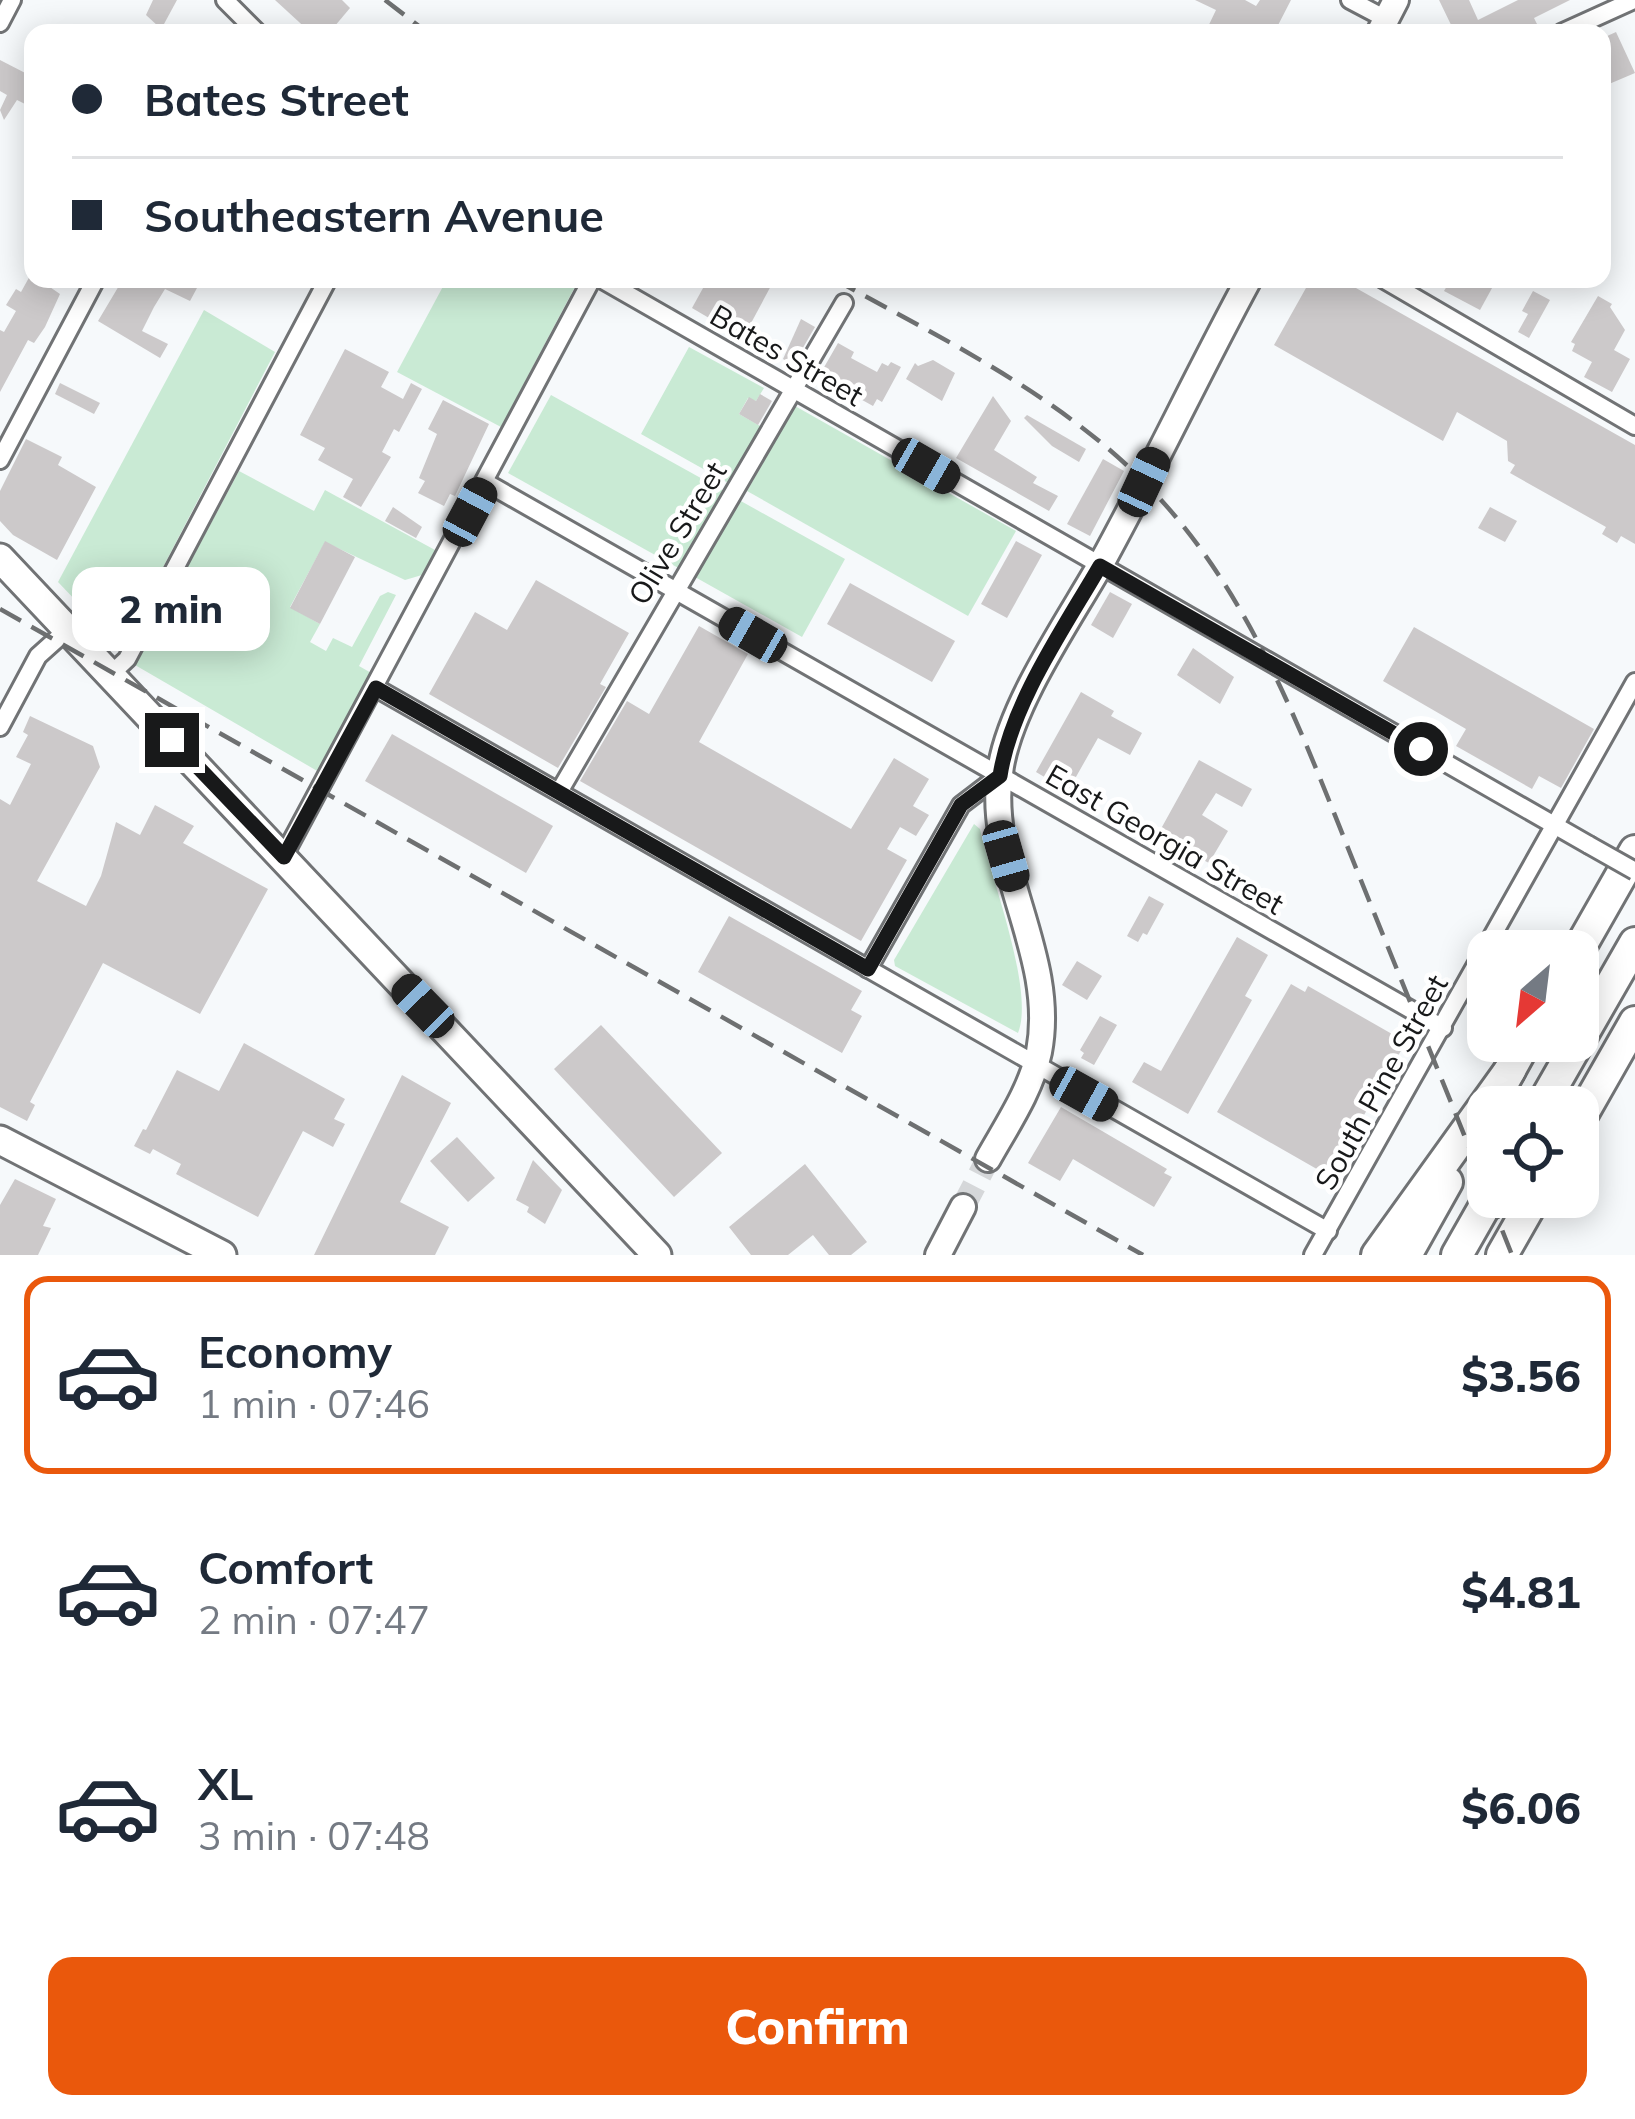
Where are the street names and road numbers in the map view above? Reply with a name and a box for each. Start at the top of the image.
street label: Bates Street [704,296,870,414]
street label: Olive Street [619,455,735,611]
street label: East Georgia Street [1039,755,1291,923]
street label: South Pine Street [1306,968,1456,1196]

